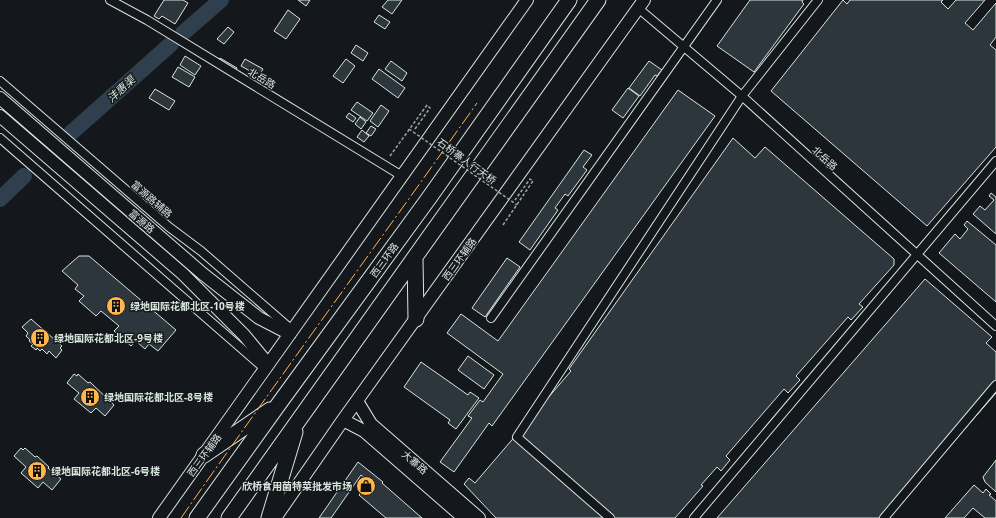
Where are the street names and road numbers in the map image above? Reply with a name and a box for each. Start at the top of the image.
street label: 北岳路 [246,64,278,92]
street label: 石桥寨人行天桥 [435,135,499,187]
street label: 北岳路 [809,143,841,173]
street label: 富源路辅路 [129,178,175,220]
street label: 富源路 [127,207,157,235]
street label: 西三环辅路 [439,235,479,283]
street label: 西三环路 [367,240,401,280]
street label: 西三环辅路 [184,431,224,479]
street label: 大寨路 [399,447,431,477]

